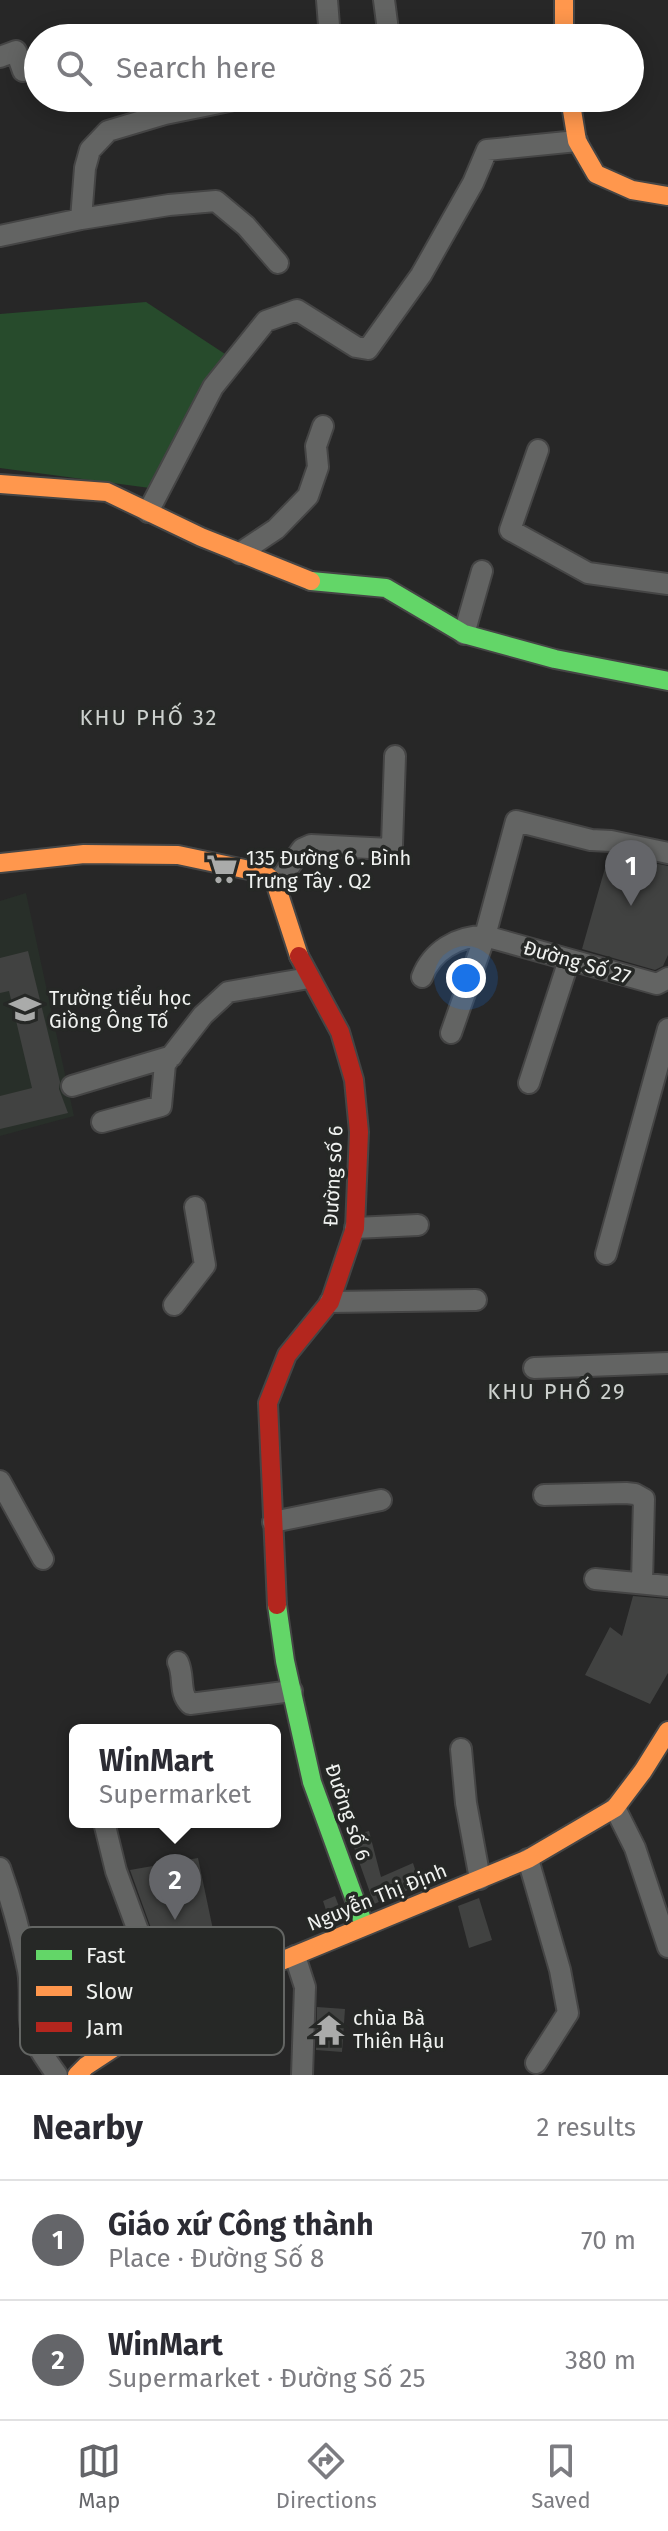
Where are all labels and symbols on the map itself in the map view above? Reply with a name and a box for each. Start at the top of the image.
district label: KHU PHỐ 32 [80,702,218,731]
pin: 1 [605,840,657,906]
place label: 135 Đường 6 . Bình Trưng Tây . Q2 [246,846,411,893]
supermarket icon: 135 Đường 6 . Bình Trưng Tây . Q2 [205,852,239,886]
street label: Đường Số 27 [521,935,634,989]
your location [446,958,486,998]
place label: Trường tiểu học Giồng Ông Tố [49,984,191,1033]
school or university icon: Trường tiểu học Giồng Ông Tố [8,992,42,1026]
street label: Đường số 6 [318,1125,348,1227]
district label: KHU PHỐ 29 [487,1376,627,1405]
street label: Đường số 6 [320,1760,376,1864]
pin: 2 [149,1854,201,1920]
street label: Nguyễn Thị Định [304,1858,450,1936]
legend [20,1927,284,2055]
text: Fast [86,1942,126,1969]
text: Slow [86,1978,133,2005]
place label: chùa Bà Thiên Hậu [353,2006,445,2053]
temple icon: chùa Bà Thiên Hậu [312,2013,346,2047]
text: Jam [86,2014,124,2041]

